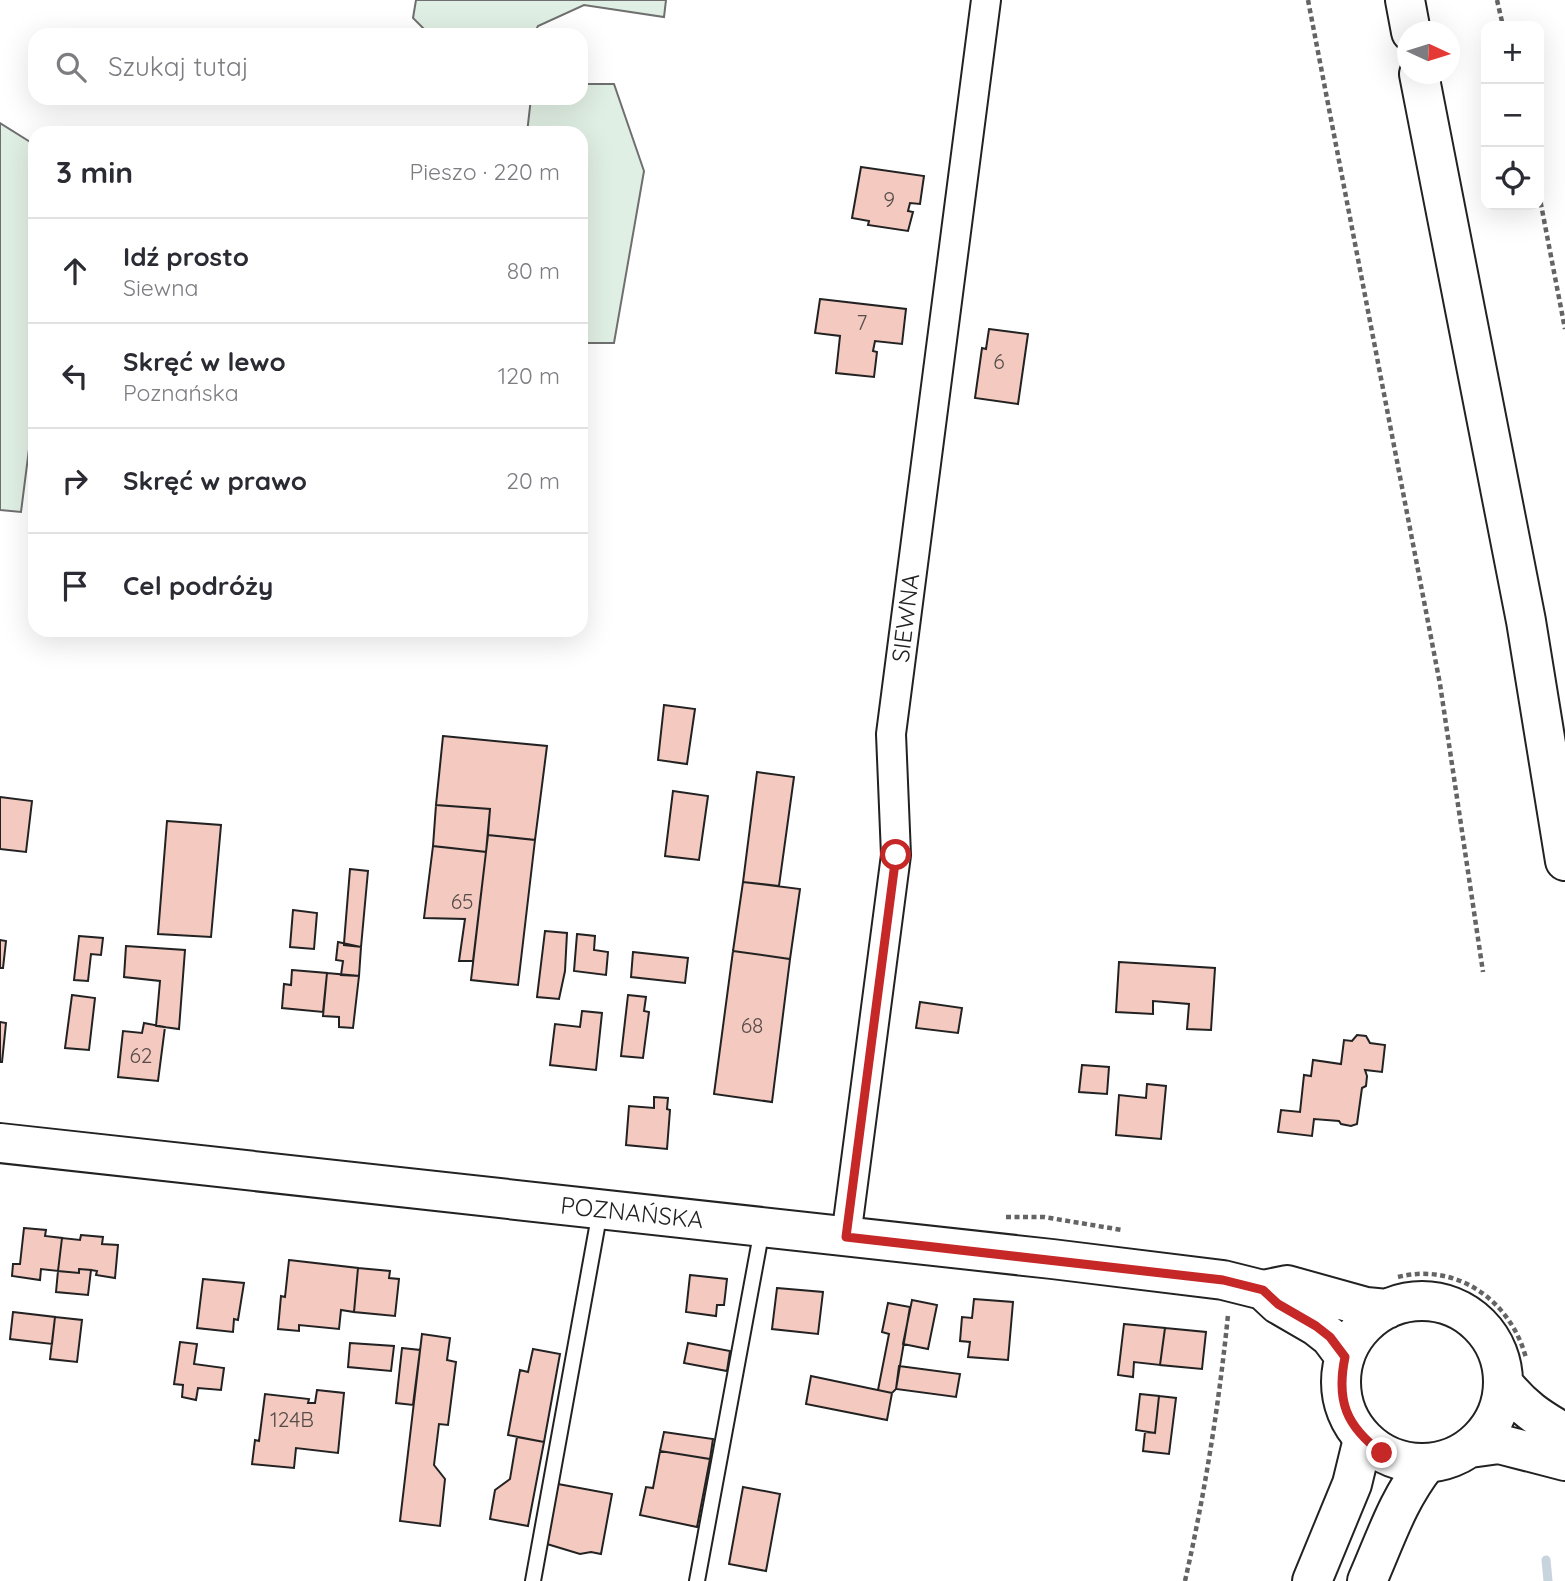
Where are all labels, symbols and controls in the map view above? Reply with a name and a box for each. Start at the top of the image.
north arrow [1397,21,1460,84]
map controls [1481,21,1544,210]
button: + [1481,21,1544,84]
search box [28,28,588,105]
icon: search [52,48,90,86]
text: Szukaj tutaj [108,50,249,83]
button: − [1481,84,1544,147]
button: locate [1481,147,1544,210]
text: 3 min [56,153,133,191]
text: Pieszo · 220 m [409,157,560,186]
house number: 9 [883,186,895,212]
text: Idź prosto [123,240,249,273]
icon: ahead [56,252,94,290]
text: 80 m [507,256,560,285]
text: Siewna [123,273,198,302]
house number: 7 [857,309,868,335]
text: Skręć w lewo [123,345,286,378]
house number: 6 [993,348,1005,374]
icon: left [56,357,94,395]
text: 120 m [498,361,560,390]
text: Poznańska [123,378,239,407]
icon: right [56,462,94,500]
text: Skręć w prawo [123,464,307,497]
text: 20 m [506,466,560,495]
icon: arrive [56,567,94,605]
text: Cel podróży [123,569,273,602]
street label: SIEWNA [885,572,925,664]
route start [880,839,911,870]
house number: 65 [451,888,473,914]
house number: 68 [741,1012,763,1038]
house number: 62 [130,1042,152,1068]
street label: POZNAŃSKA [559,1190,705,1234]
house number: 124B [270,1406,314,1432]
route end [1366,1437,1397,1468]

